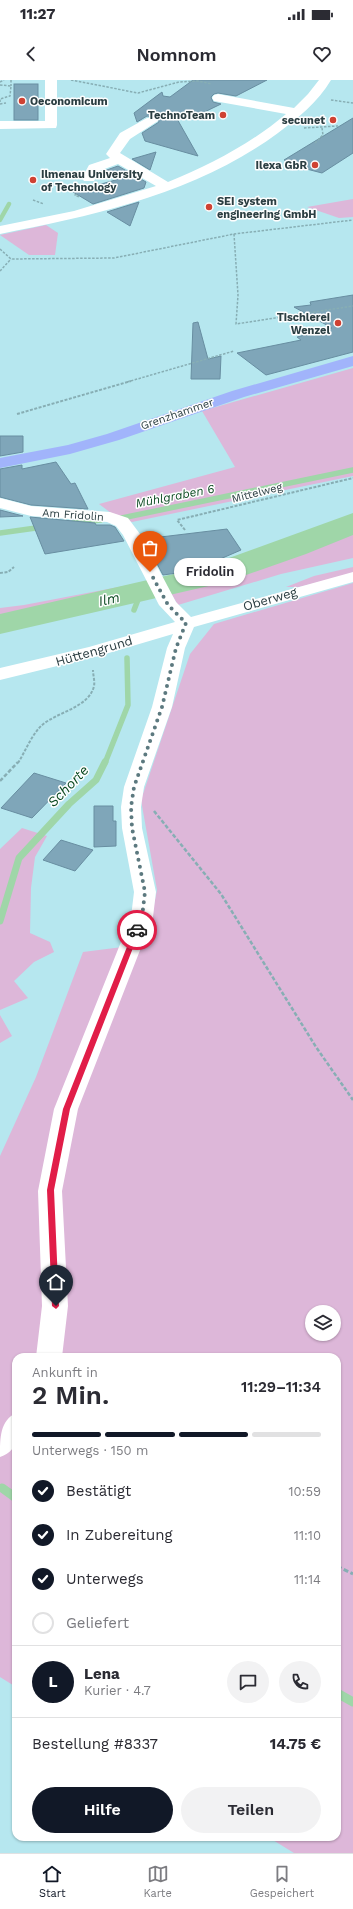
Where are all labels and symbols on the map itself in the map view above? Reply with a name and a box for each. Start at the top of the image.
place label: Oeconomicum [30,95,108,108]
marker: Oeconomicum [17,96,27,106]
place label: TechnoTeam [148,109,215,122]
marker: TechnoTeam [218,110,228,120]
place label: secunet [282,114,325,127]
marker: secunet [328,115,338,125]
place label: Ilexa GbR [256,159,307,172]
marker: Ilexa GbR [310,160,320,170]
place label: Ilmenau University of Technology [41,168,144,194]
marker: Ilmenau University of Technology [28,175,38,185]
place label: SEI system engineering GmbH [217,195,317,221]
marker: SEI system engineering GmbH [204,202,214,212]
place label: Tischlerei Wenzel [277,311,330,337]
marker: Tischlerei Wenzel [333,318,343,328]
street label: Grenzhammer [139,395,216,433]
street label: Mittelweg [230,480,284,506]
water label: Mühlgraben 6 [135,481,216,510]
street label: Am Fridolin [42,506,104,524]
pin [133,531,167,572]
callout: Fridolin [174,558,246,586]
street label: Oberweg [241,584,299,614]
water label: Ilm [97,589,121,609]
street label: Hüttengrund [54,633,134,669]
water label: Schorte [44,762,92,810]
courier [117,910,157,950]
pin [39,1265,73,1306]

